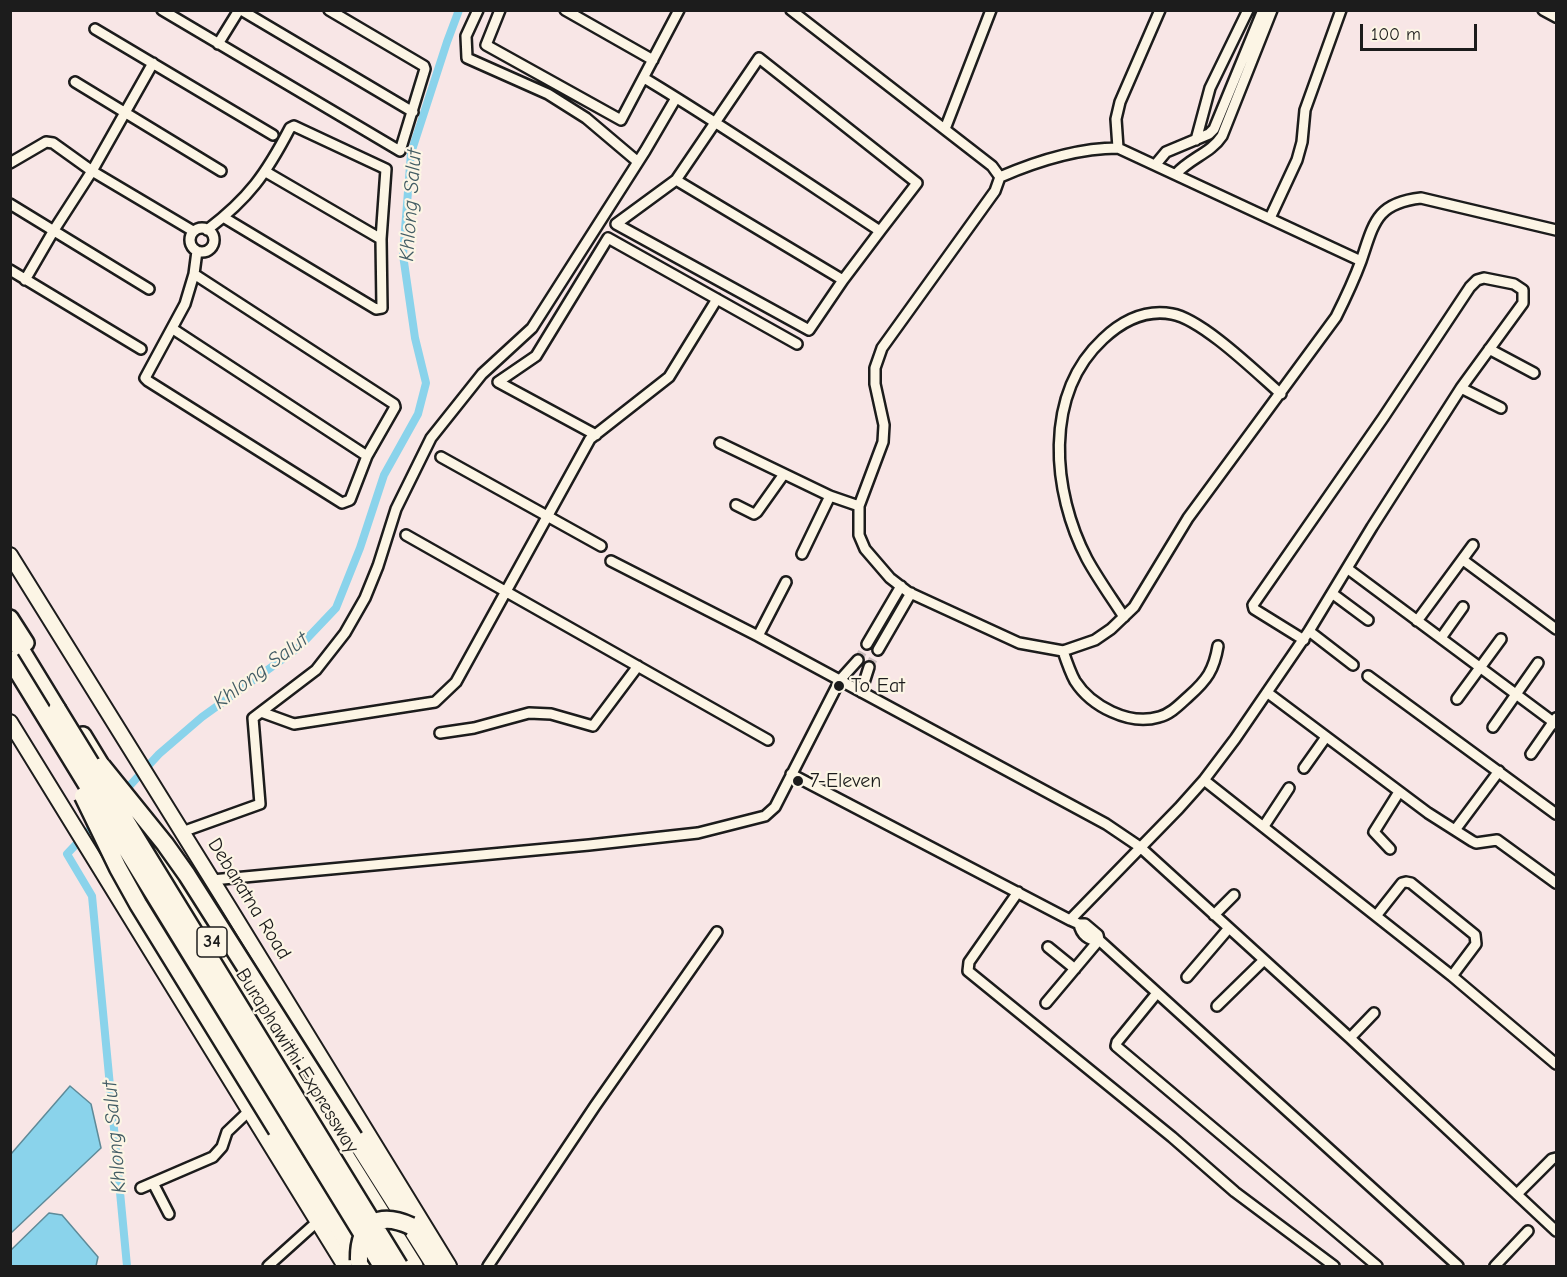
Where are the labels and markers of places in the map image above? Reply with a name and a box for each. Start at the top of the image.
place label: To Eat [851,674,905,698]
marker: To Eat [832,679,846,693]
place label: 7-Eleven [810,769,881,793]
marker: 7-Eleven [791,774,805,788]

